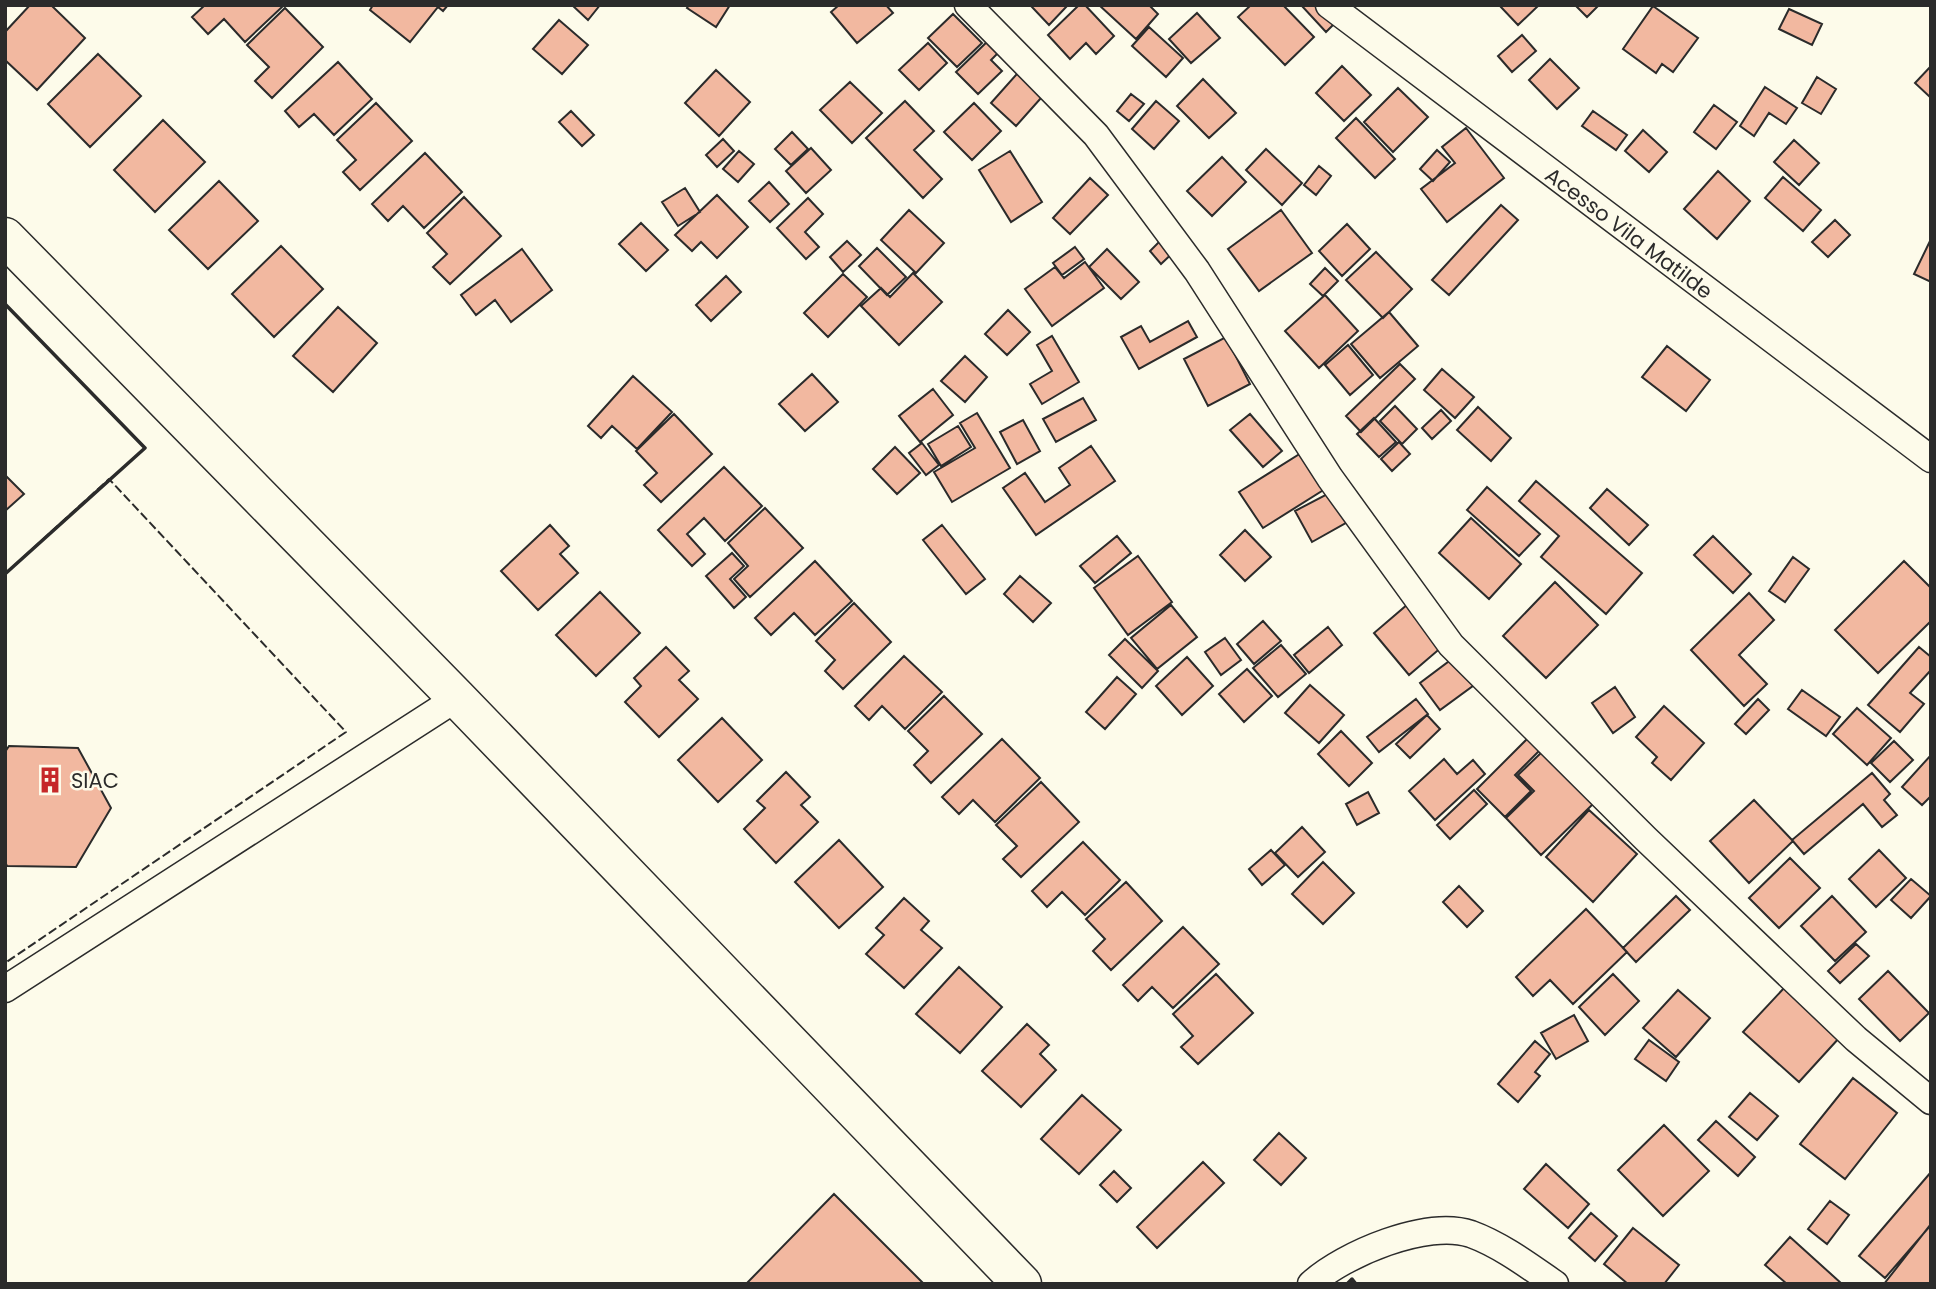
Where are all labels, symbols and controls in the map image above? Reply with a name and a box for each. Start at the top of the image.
street label: Acesso Vila Matilde [1539,160,1719,306]
building icon: SIAC [35,765,65,795]
place label: SIAC [71,766,119,795]

